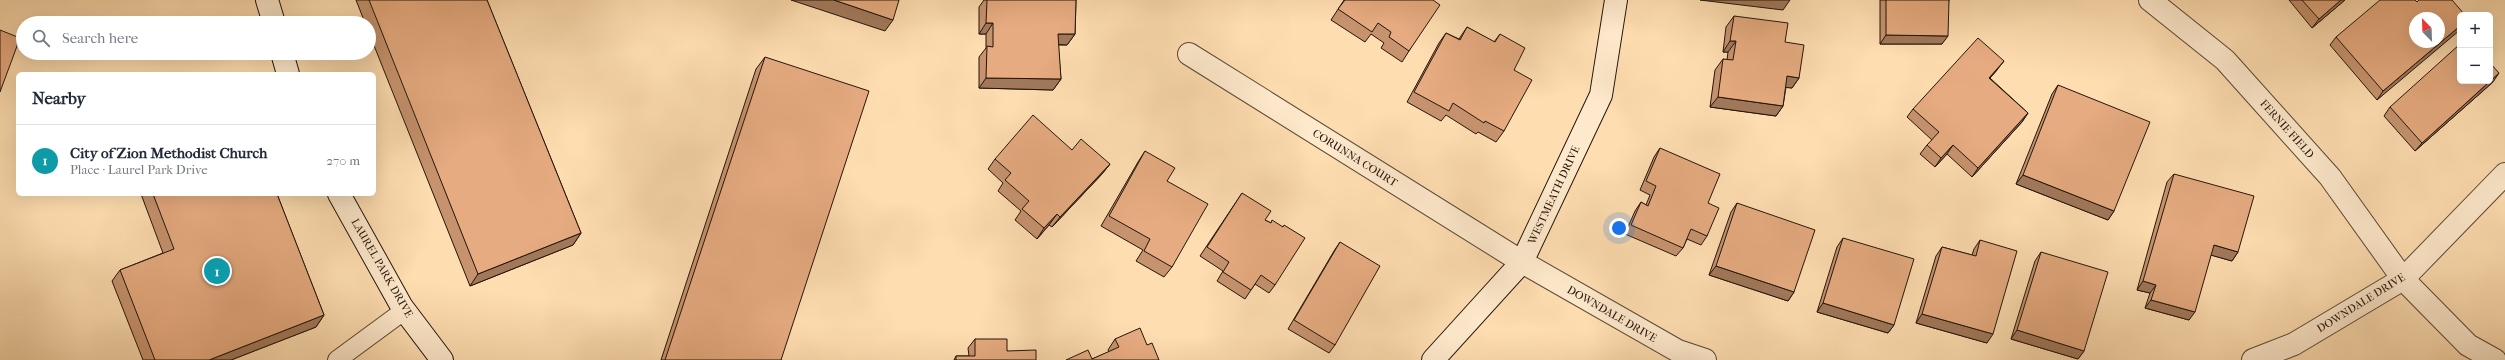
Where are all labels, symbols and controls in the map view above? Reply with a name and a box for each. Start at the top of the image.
north arrow [2409,12,2445,48]
map controls [2457,12,2493,84]
button: + [2457,12,2493,48]
search box [16,16,376,60]
icon: search [30,27,52,49]
text: Search here [62,29,138,47]
button: − [2457,48,2493,84]
text: Nearby [32,88,86,108]
street label: FERNIE FIELD [2257,97,2317,161]
street label: CORUNNA COURT [1310,127,1400,190]
street label: WESTMEATH DRIVE [1525,143,1583,247]
text: City of Zion Methodist Church [70,144,268,162]
text: 1 [43,153,47,168]
text: 270 m [326,153,360,168]
text: Place · Laurel Park Drive [70,162,208,177]
street label: LAUREL PARK DRIVE [348,216,416,320]
your location [1609,218,1629,238]
pin: 1 [204,256,230,286]
street label: DOWNDALE DRIVE [2315,270,2408,335]
street label: DOWNDALE DRIVE [1565,283,1659,345]

